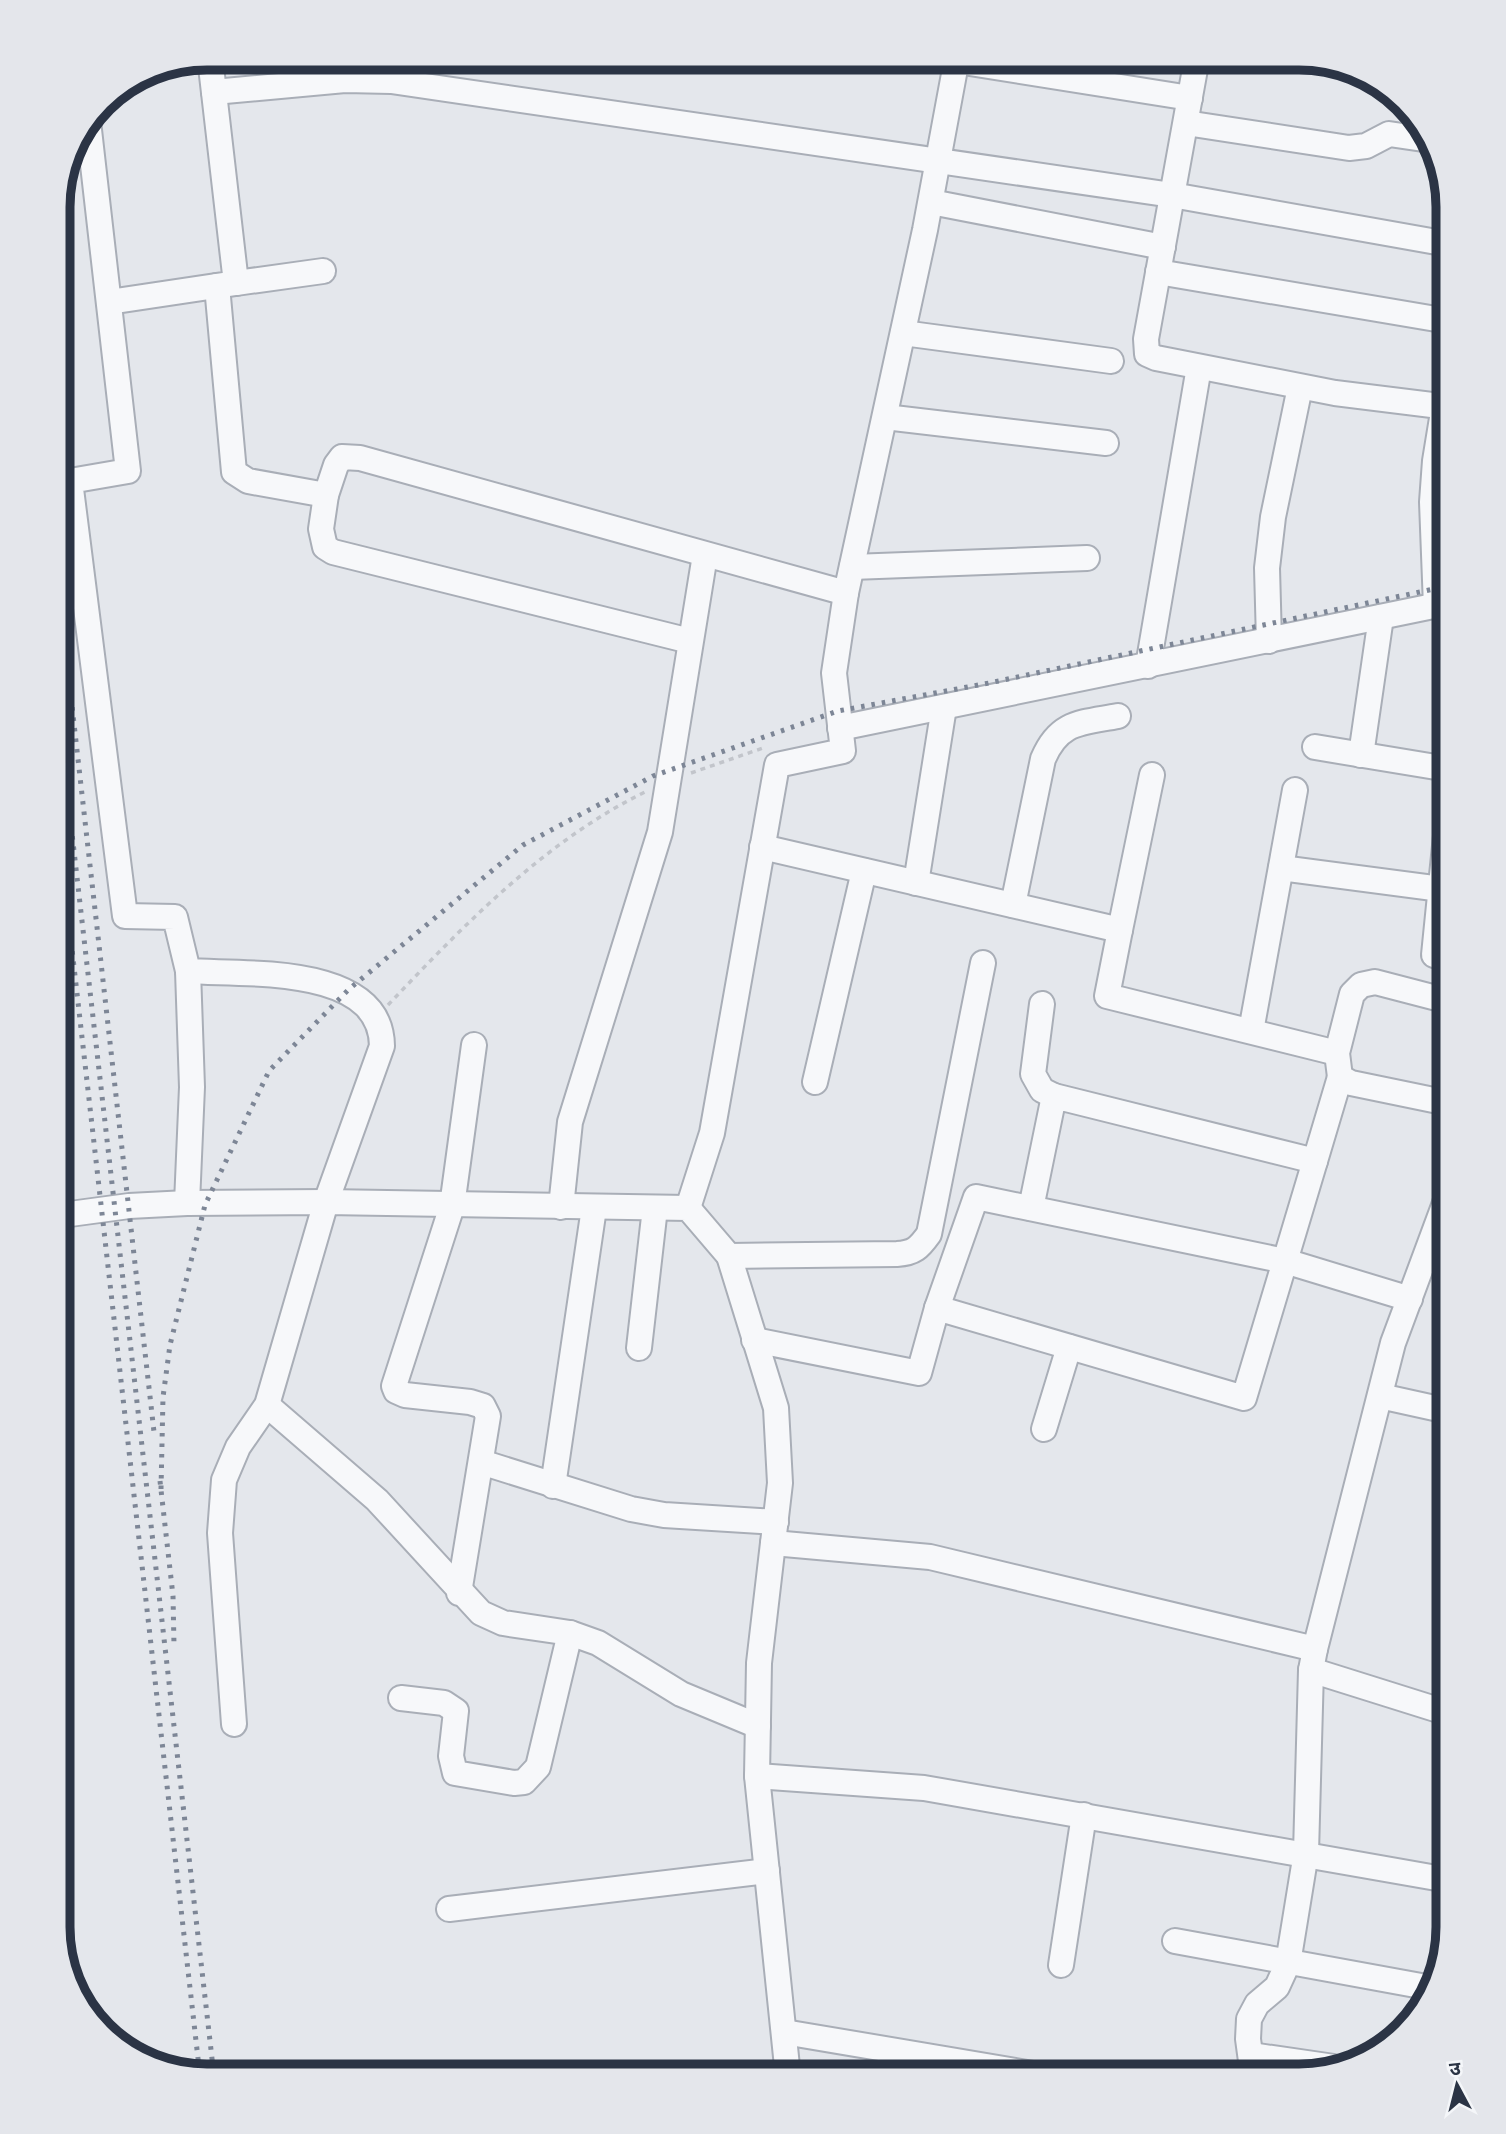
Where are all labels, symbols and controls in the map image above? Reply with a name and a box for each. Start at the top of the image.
north arrow [1422,2050,1492,2120]
text: उ [1448,2056,1463,2080]

